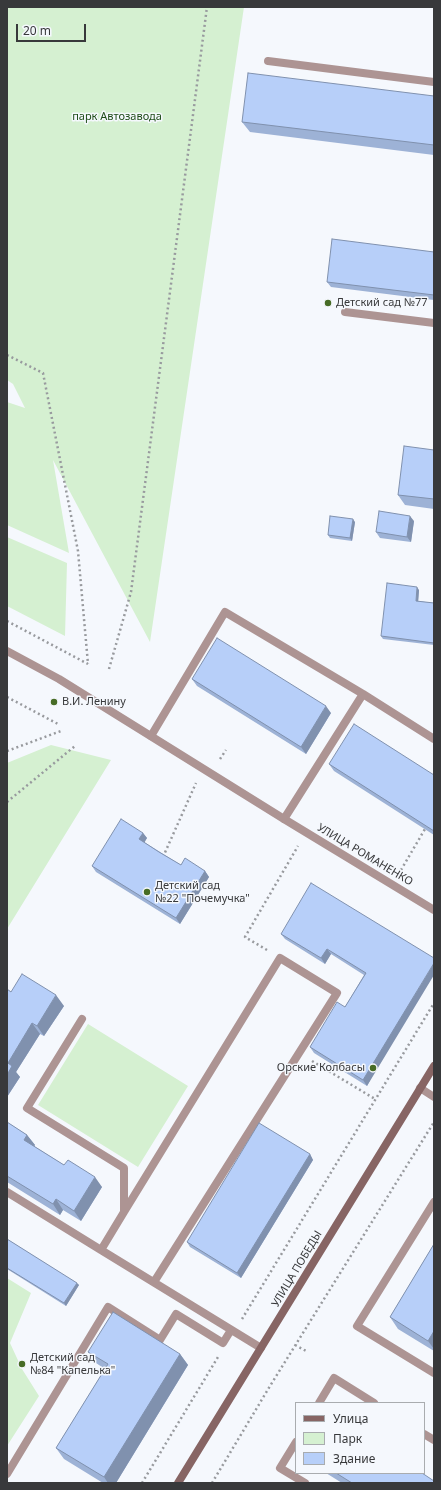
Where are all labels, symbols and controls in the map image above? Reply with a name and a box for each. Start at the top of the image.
scale bar [18,16,88,42]
text: 20 m [23,22,51,39]
park label: парк Автозавода [72,110,162,124]
place label: Детский сад №77 [336,296,428,310]
marker: Детский сад №77 [323,298,333,308]
place label: В.И. Ленину [62,695,126,709]
marker: В.И. Ленину [49,697,59,707]
street label: УЛИЦА РОМАНЕНКО [315,821,415,889]
place label: Детский сад №22 "Почемучка" [155,879,250,905]
marker: Детский сад №22 "Почемучка" [142,887,152,897]
place label: Орские Колбасы [277,1061,365,1075]
marker: Орские Колбасы [368,1063,378,1073]
street label: УЛИЦА ПОБЕДЫ [269,1229,325,1309]
place label: Детский сад №84 "Капелька" [30,1351,115,1377]
marker: Детский сад №84 "Капелька" [17,1359,27,1369]
legend [295,1402,425,1474]
text: Улица [333,1410,368,1427]
text: Парк [333,1430,362,1447]
text: Здание [333,1450,375,1467]

